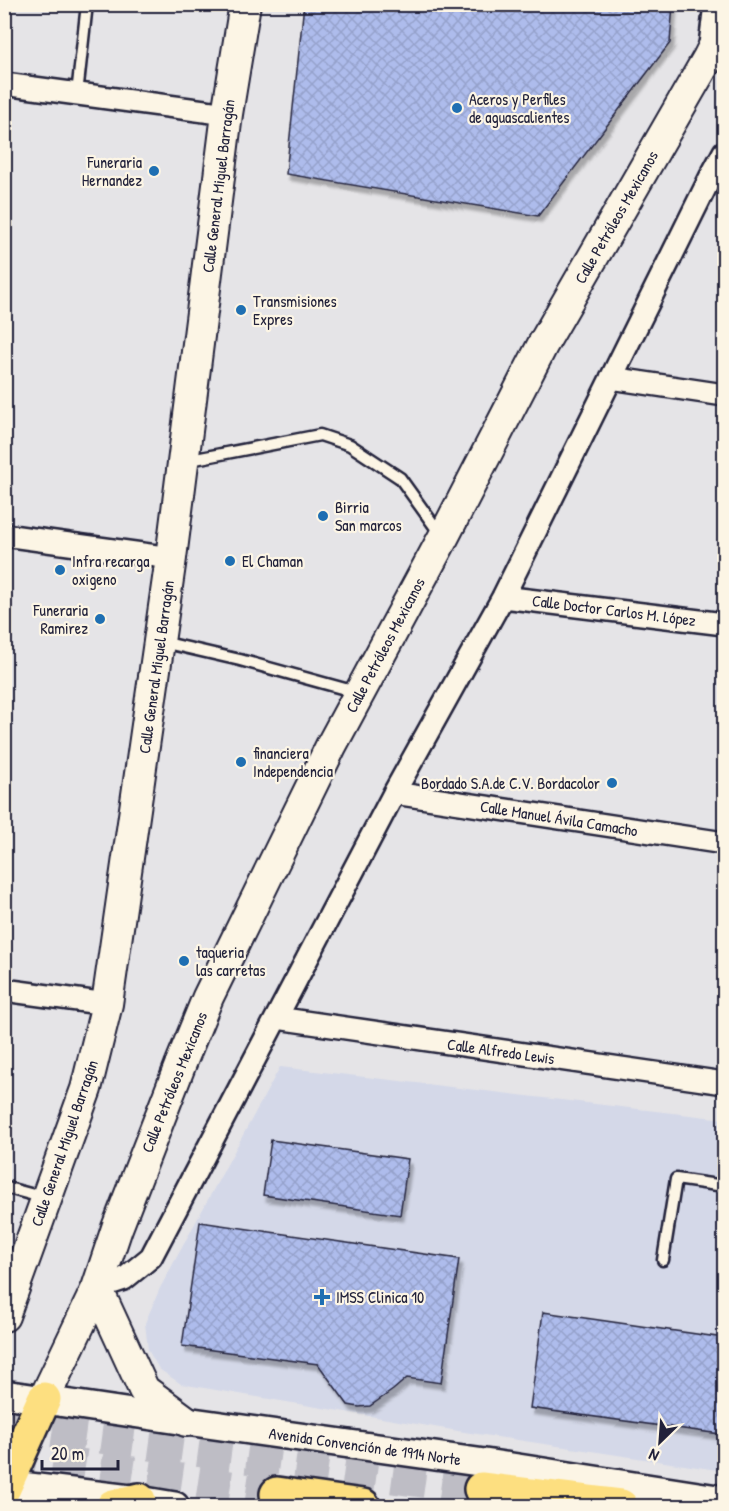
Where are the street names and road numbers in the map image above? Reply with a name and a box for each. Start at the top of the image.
street label: Calle General Miguel Barragán [196,98,240,274]
street label: Calle Petróleos Mexicanos [569,147,663,287]
street label: Calle Petróleos Mexicanos [340,574,430,716]
street label: Calle General Miguel Barragán [133,579,179,755]
street label: Calle Doctor Carlos M. López [531,589,697,631]
street label: Calle Manuel Ávila Camacho [479,795,640,841]
street label: Calle Petróleos Mexicanos [136,1008,212,1156]
street label: Calle Alfredo Lewis [446,1033,556,1069]
street label: Calle General Miguel Barragán [25,1057,103,1229]
street label: Avenida Convención de 1914 Norte [268,1422,463,1470]

